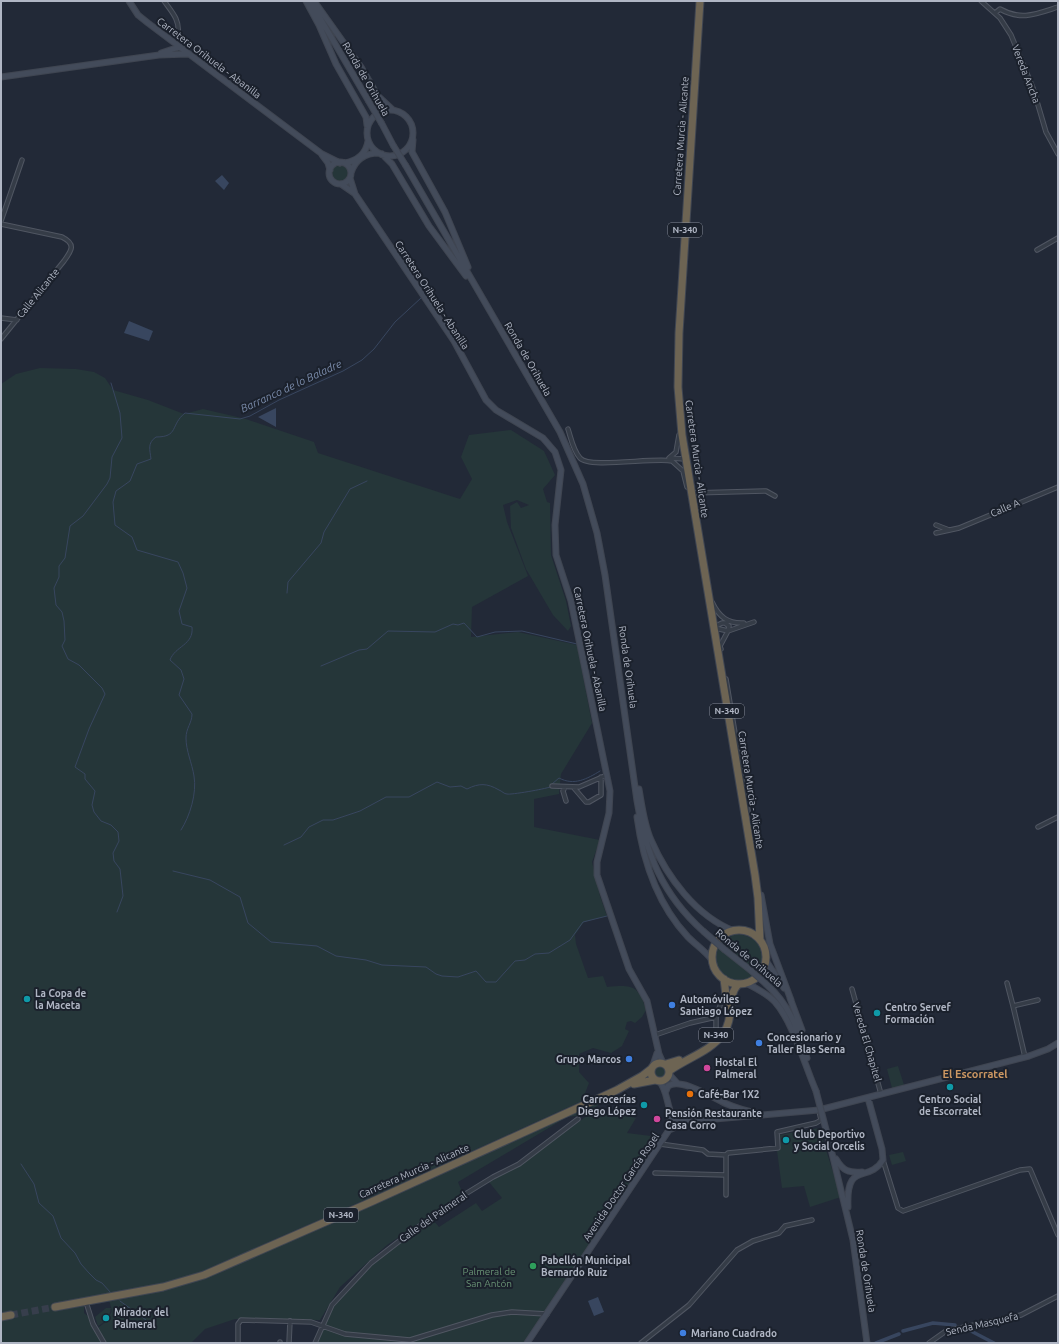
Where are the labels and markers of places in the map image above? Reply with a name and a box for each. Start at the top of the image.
place label: La Copa de la Maceta [35,988,86,1011]
marker: La Copa de la Maceta [22,994,32,1004]
place label: Automóviles Santiago López [680,994,752,1017]
marker: Automóviles Santiago López [667,1000,677,1010]
place label: Centro Servef Formación [885,1002,951,1025]
marker: Centro Servef Formación [872,1008,882,1018]
place label: Concesionario y Taller Blas Serna [767,1032,845,1055]
marker: Concesionario y Taller Blas Serna [754,1038,764,1048]
place label: Grupo Marcos [556,1054,621,1065]
marker: Grupo Marcos [624,1054,634,1064]
place label: Hostal El Palmeral [715,1057,757,1080]
marker: Hostal El Palmeral [702,1063,712,1073]
marker: Centro Social de Escorratel [945,1082,955,1092]
marker: Café-Bar 1X2 [685,1089,695,1099]
place label: Café-Bar 1X2 [698,1089,760,1100]
place label: Carrocerías Diego López [578,1093,636,1117]
place label: Centro Social de Escorratel [919,1094,981,1117]
marker: Carrocerías Diego López [639,1100,649,1110]
place label: Pensión Restaurante Casa Corro [665,1108,762,1131]
marker: Pensión Restaurante Casa Corro [652,1114,662,1124]
place label: Club Deportivo y Social Orcelis [794,1129,865,1152]
marker: Club Deportivo y Social Orcelis [781,1135,791,1145]
place label: Pabellón Municipal Bernardo Ruiz [541,1255,630,1278]
marker: Pabellón Municipal Bernardo Ruiz [528,1261,538,1271]
place label: Mirador del Palmeral [114,1307,168,1330]
marker: Mirador del Palmeral [101,1313,111,1323]
marker: Mariano Cuadrado [678,1328,688,1338]
place label: Mariano Cuadrado [691,1328,777,1339]

